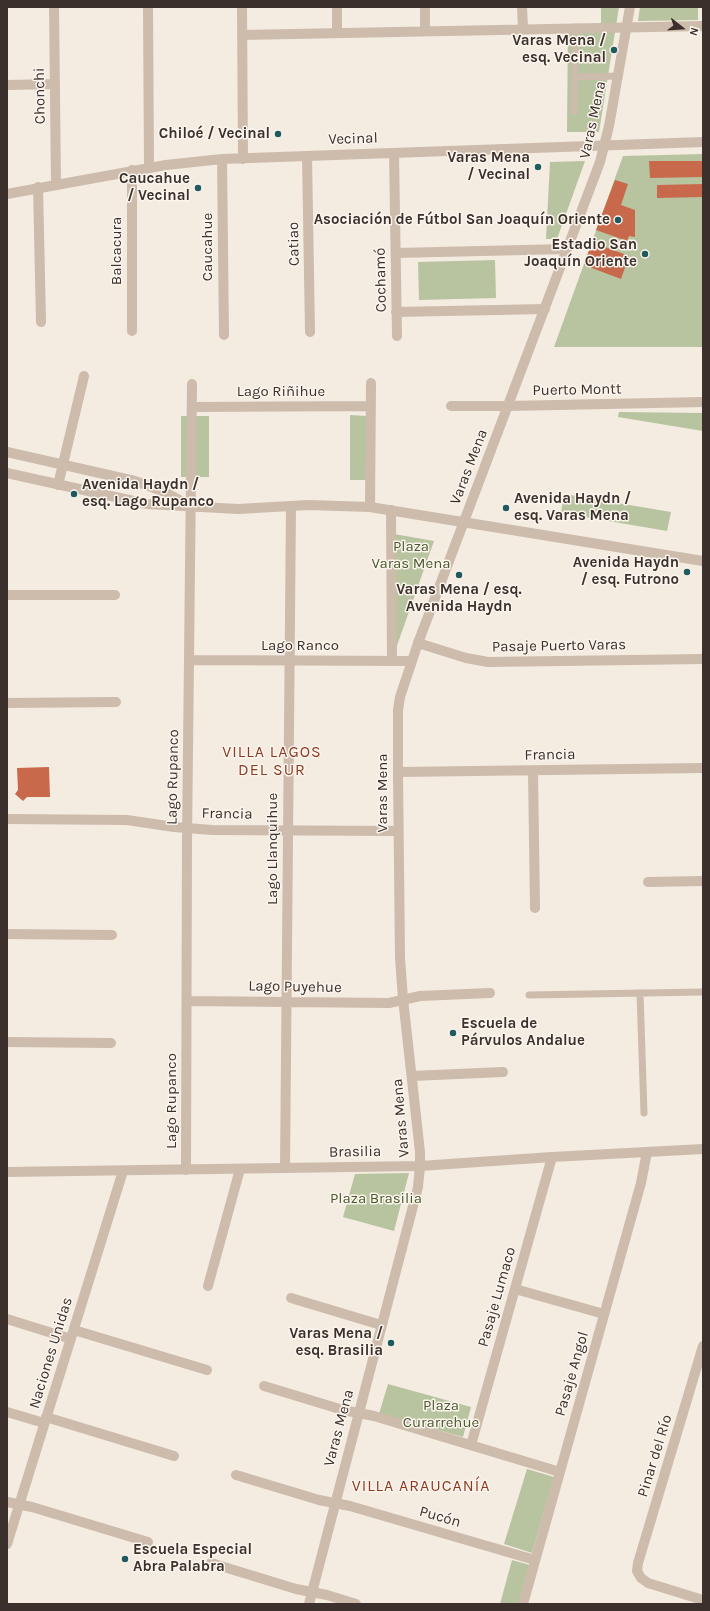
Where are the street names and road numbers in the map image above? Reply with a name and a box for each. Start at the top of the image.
street label: Chonchi [31,67,49,125]
street label: Varas Mena [576,79,610,161]
street label: Vecinal [328,129,378,149]
street label: Caucahue [199,213,217,281]
street label: Balcacura [108,217,126,285]
street label: Catiao [285,222,303,266]
street label: Cochamó [371,248,391,312]
street label: Puerto Montt [532,380,622,400]
street label: Lago Riñihue [237,383,325,401]
street label: Varas Mena [446,427,492,507]
street label: Pasaje Puerto Varas [492,636,626,656]
street label: Lago Ranco [261,637,339,655]
street label: Lago Rupanco [163,729,183,825]
street label: Francia [524,746,576,764]
street label: Varas Mena [374,753,392,833]
street label: Lago Llanquihue [264,793,282,905]
street label: Francia [201,805,253,823]
street label: Lago Puyehue [248,977,342,997]
street label: Lago Rupanco [163,1053,181,1149]
street label: Varas Mena [389,1078,413,1158]
street label: Brasilia [329,1143,381,1161]
street label: Pasaje Lumaco [474,1245,520,1349]
street label: Naciones Unidas [26,1295,76,1411]
street label: Pasaje Angol [551,1330,593,1418]
street label: Varas Mena [320,1387,358,1469]
street label: Pinar del Río [634,1413,676,1499]
street label: Pucón [417,1503,463,1531]

